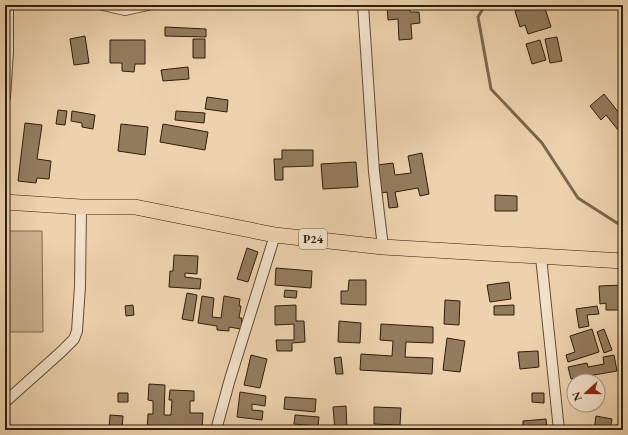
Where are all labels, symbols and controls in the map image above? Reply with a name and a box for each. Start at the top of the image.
road number: P24 [299,229,327,249]
north arrow [566,373,606,413]
text: N [568,390,585,403]

